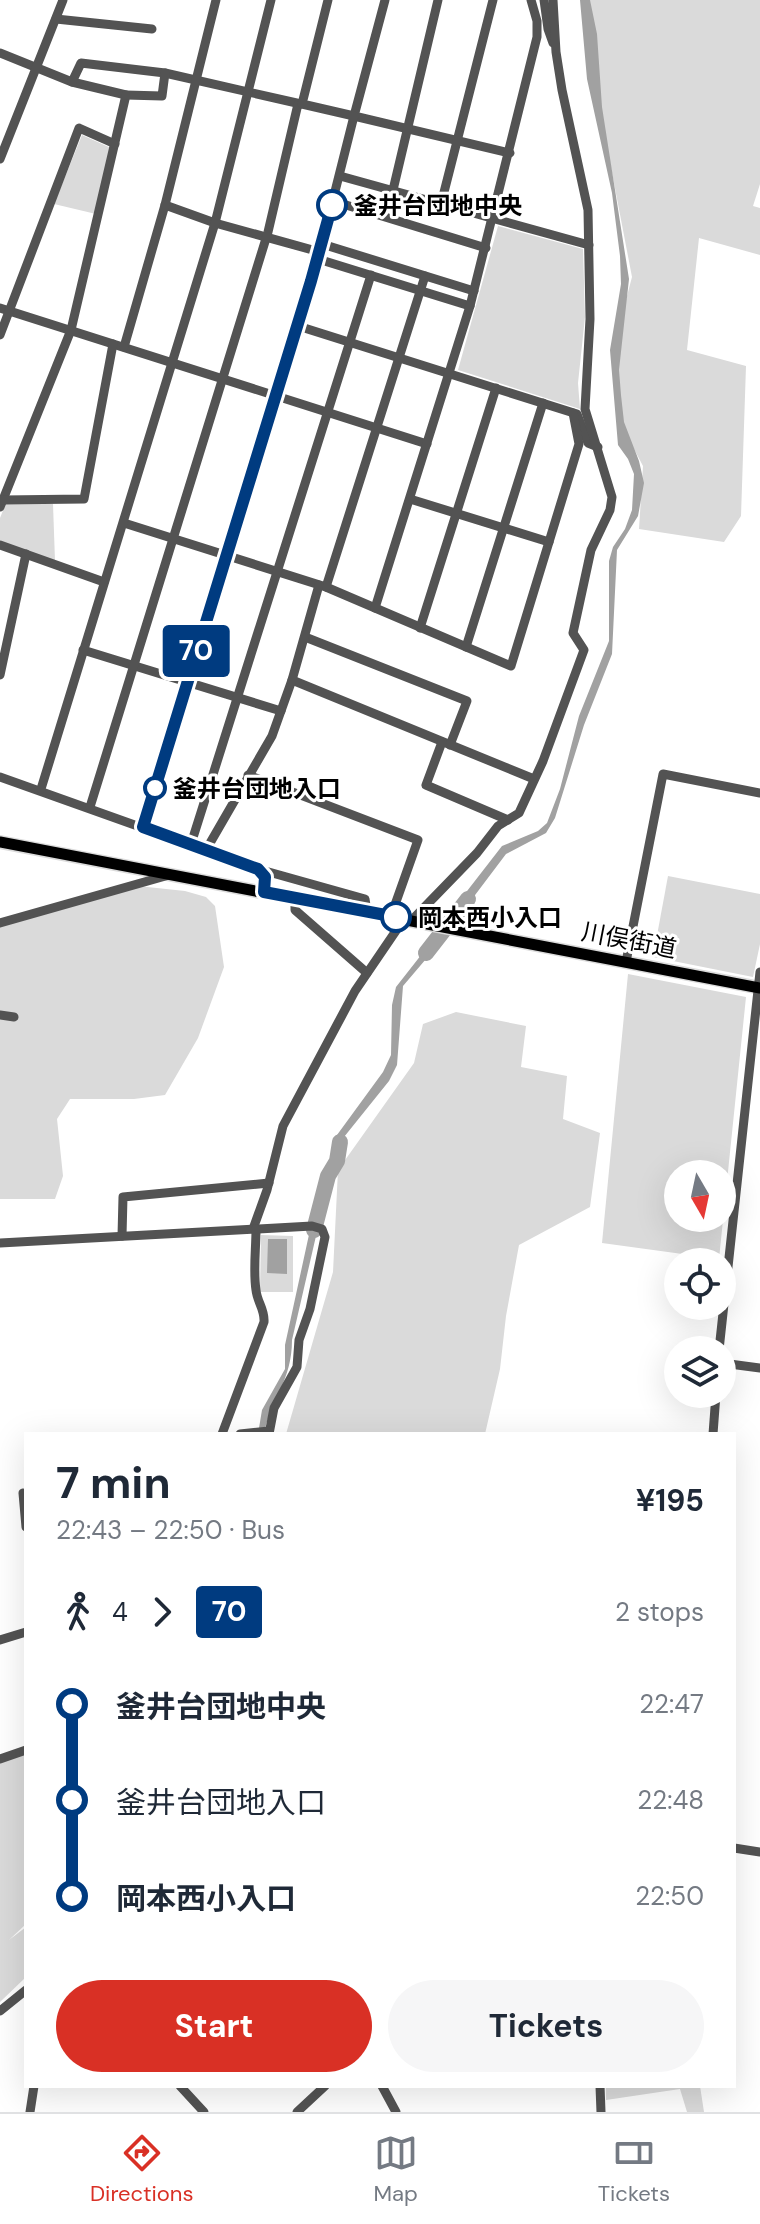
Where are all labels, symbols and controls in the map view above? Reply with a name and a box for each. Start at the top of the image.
marker: 釜井台団地中央 [317,190,347,220]
place label: 釜井台団地中央 [354,190,522,221]
line badge: 70 [160,625,232,677]
text: 70 [179,632,213,669]
place label: 釜井台団地入口 [173,773,341,804]
marker: 釜井台団地入口 [144,777,166,799]
marker: 岡本西小入口 [381,902,411,932]
place label: 岡本西小入口 [418,902,562,933]
street label: 川俣街道 [579,916,679,964]
north arrow [664,1160,736,1232]
map controls [664,1160,736,1408]
button: locate [664,1248,736,1320]
button: layers [664,1336,736,1408]
text: 7 min [56,1454,171,1512]
text: ¥195 [636,1481,704,1520]
text: 22:43 – 22:50 · Bus [56,1513,285,1547]
icon: walk [56,1590,100,1634]
icon: forward [140,1590,184,1634]
text: 70 [212,1593,246,1630]
text: 4 [112,1595,128,1629]
text: 2 stops [615,1595,704,1629]
text: 釜井台団地中央 [116,1687,326,1726]
text: 22:47 [639,1687,704,1721]
text: 釜井台団地入口 [116,1783,326,1822]
text: 22:48 [637,1783,704,1817]
text: 岡本西小入口 [116,1879,296,1918]
text: 22:50 [635,1879,704,1913]
button: Start [56,1980,372,2072]
button: Tickets [388,1980,704,2072]
tab: Directions [90,2131,194,2208]
tab: Map [374,2131,418,2208]
tab: Tickets [598,2131,670,2208]

